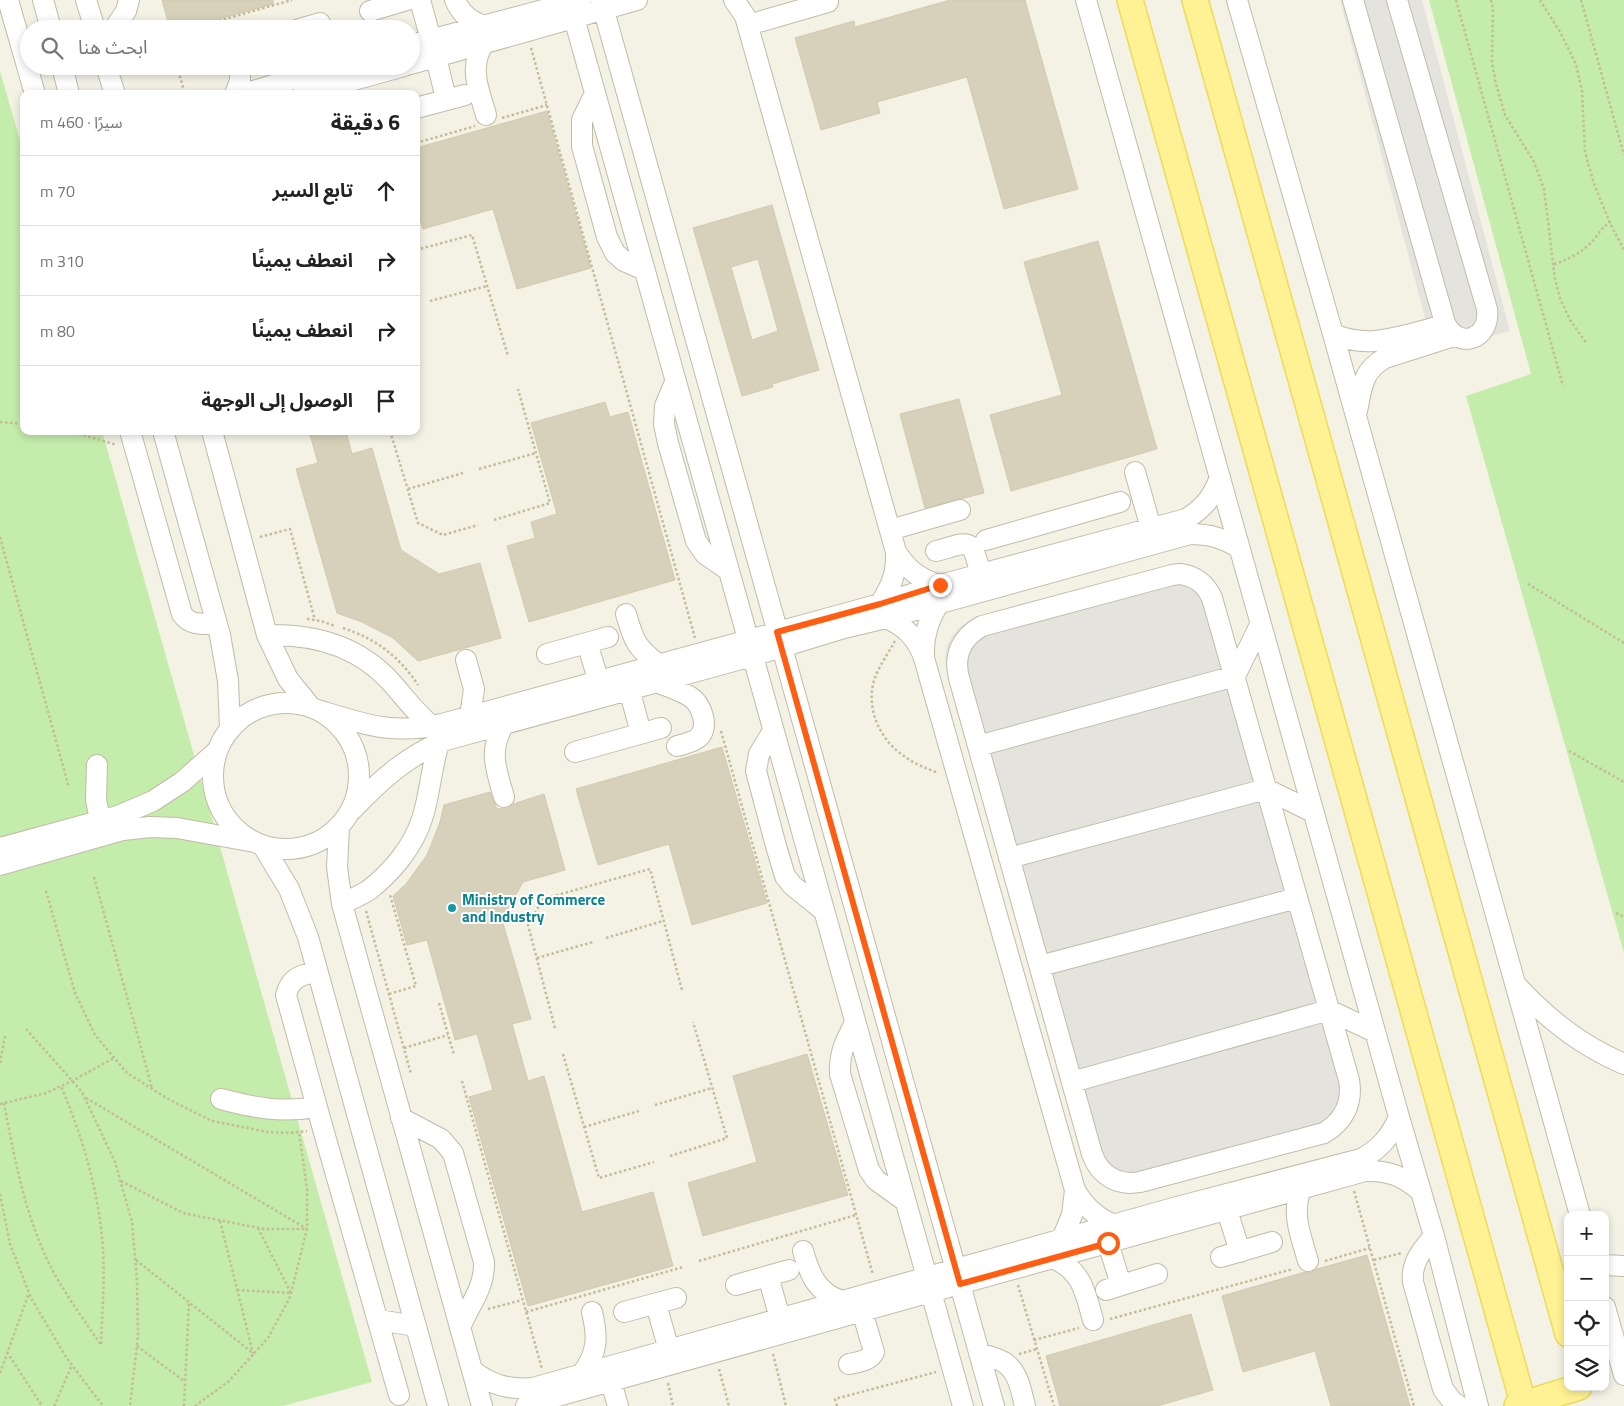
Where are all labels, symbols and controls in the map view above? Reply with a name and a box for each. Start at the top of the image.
search box [20,20,420,75]
text: ابحث هنا [78,32,148,61]
icon: search [38,34,66,62]
text: 6 دقيقة [331,106,400,138]
text: سيرًا · 460 m [40,110,123,134]
text: تابع السير [273,175,353,204]
icon: ahead [372,177,400,205]
text: 70 m [40,179,75,203]
text: انعطف يمينًا [252,245,353,274]
icon: right [372,247,400,275]
text: 310 m [40,249,84,273]
text: انعطف يمينًا [252,315,353,344]
icon: right [372,317,400,345]
text: 80 m [40,319,75,343]
text: الوصول إلى الوجهة [201,385,353,414]
icon: arrive [372,387,400,415]
route end [929,574,952,597]
place label: Ministry of Commerce and Industry [462,888,605,928]
marker: Ministry of Commerce and Industry [446,902,458,914]
map controls [1564,1211,1609,1391]
button: + [1564,1211,1609,1256]
route start [1097,1232,1120,1255]
button: − [1564,1256,1609,1301]
button: locate [1564,1301,1609,1346]
button: layers [1564,1346,1609,1391]

